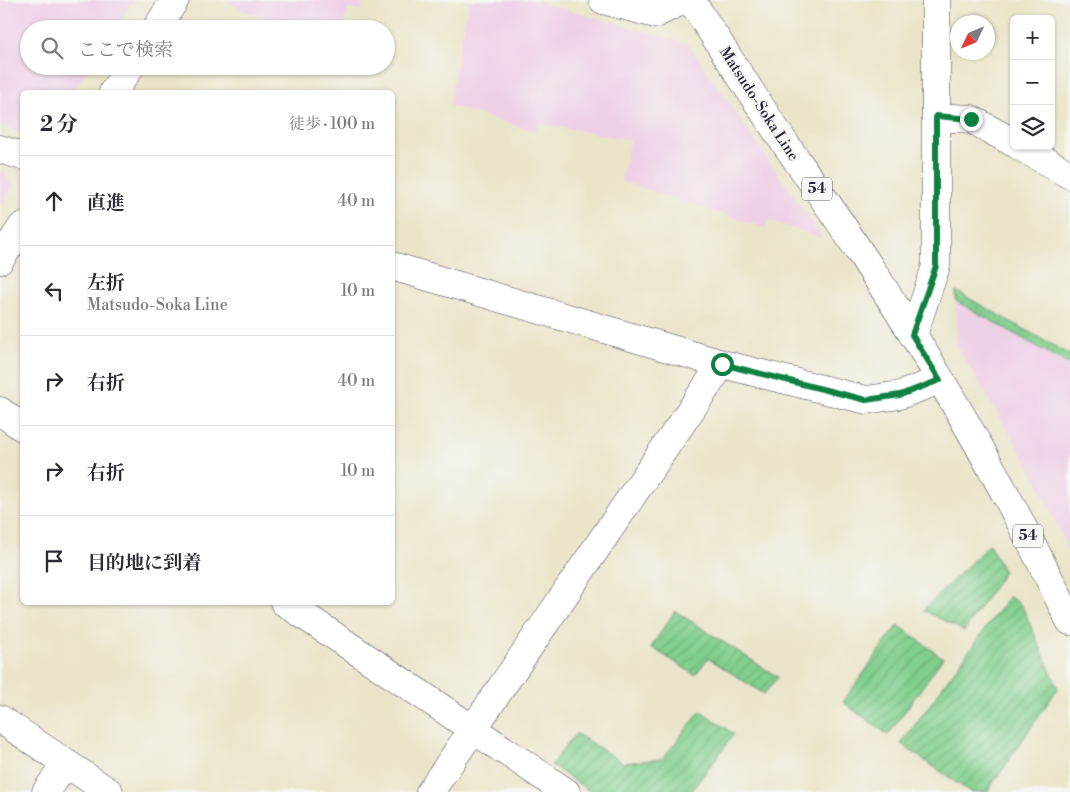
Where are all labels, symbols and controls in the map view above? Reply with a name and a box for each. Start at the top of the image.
north arrow [950,15,995,60]
map controls [1010,15,1055,150]
button: + [1010,15,1055,60]
search box [20,20,395,75]
icon: search [38,34,66,62]
text: ここで検索 [78,38,173,62]
street label: Matsudo-Soka Line [715,43,803,165]
button: − [1010,60,1055,105]
button: layers [1010,105,1055,150]
route end [960,108,983,131]
text: 2 分 [40,112,78,138]
text: 徒歩 · 100 m [289,114,375,134]
road number: 54 [802,178,832,200]
icon: ahead [40,187,68,215]
text: 直進 [87,191,125,215]
text: 40 m [338,191,375,211]
text: 左折 [87,271,125,295]
icon: left [40,277,68,305]
text: 10 m [341,281,375,301]
text: Matsudo-Soka Line [87,295,228,315]
route start [711,353,734,376]
icon: right [40,367,68,395]
text: 右折 [87,371,125,395]
text: 40 m [338,371,375,391]
icon: right [40,457,68,485]
text: 右折 [87,461,125,485]
text: 10 m [341,461,375,481]
road number: 54 [1013,524,1043,548]
icon: arrive [40,547,68,575]
text: 目的地に到着 [87,551,201,575]

